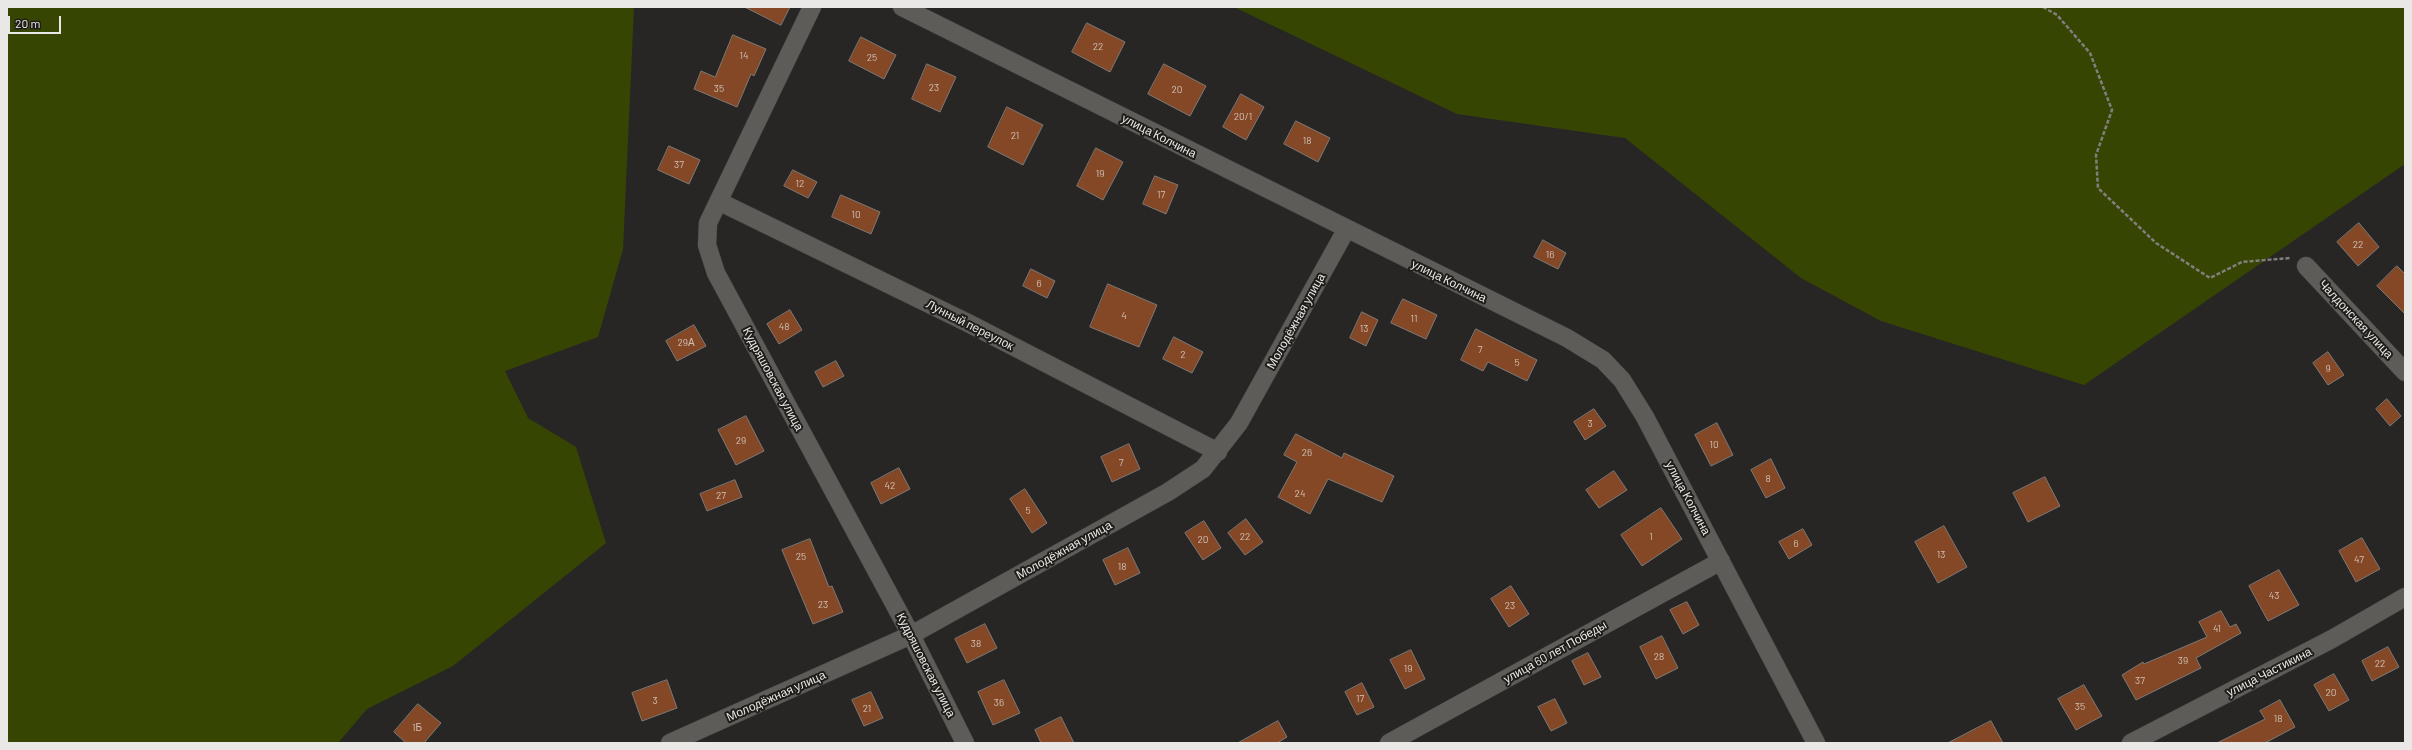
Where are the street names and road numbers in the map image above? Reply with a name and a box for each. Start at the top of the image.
street label: улица Колчина [1119,111,1199,161]
street label: улица Колчина [1409,257,1489,305]
street label: Молодёжная улица [1264,271,1328,371]
street label: Чалдонская улица [2316,277,2396,361]
street label: Лунный переулок [924,297,1016,353]
street label: Кудряшовская улица [740,325,806,433]
street label: улица Колчина [1662,459,1714,537]
street label: Молодёжная улица [1014,518,1114,582]
street label: Кудряшовская улица [893,610,959,720]
street label: улица 60 лет Победы [1501,618,1609,686]
street label: улица Частикина [2224,644,2314,700]
street label: Молодёжная улица [724,668,828,724]

